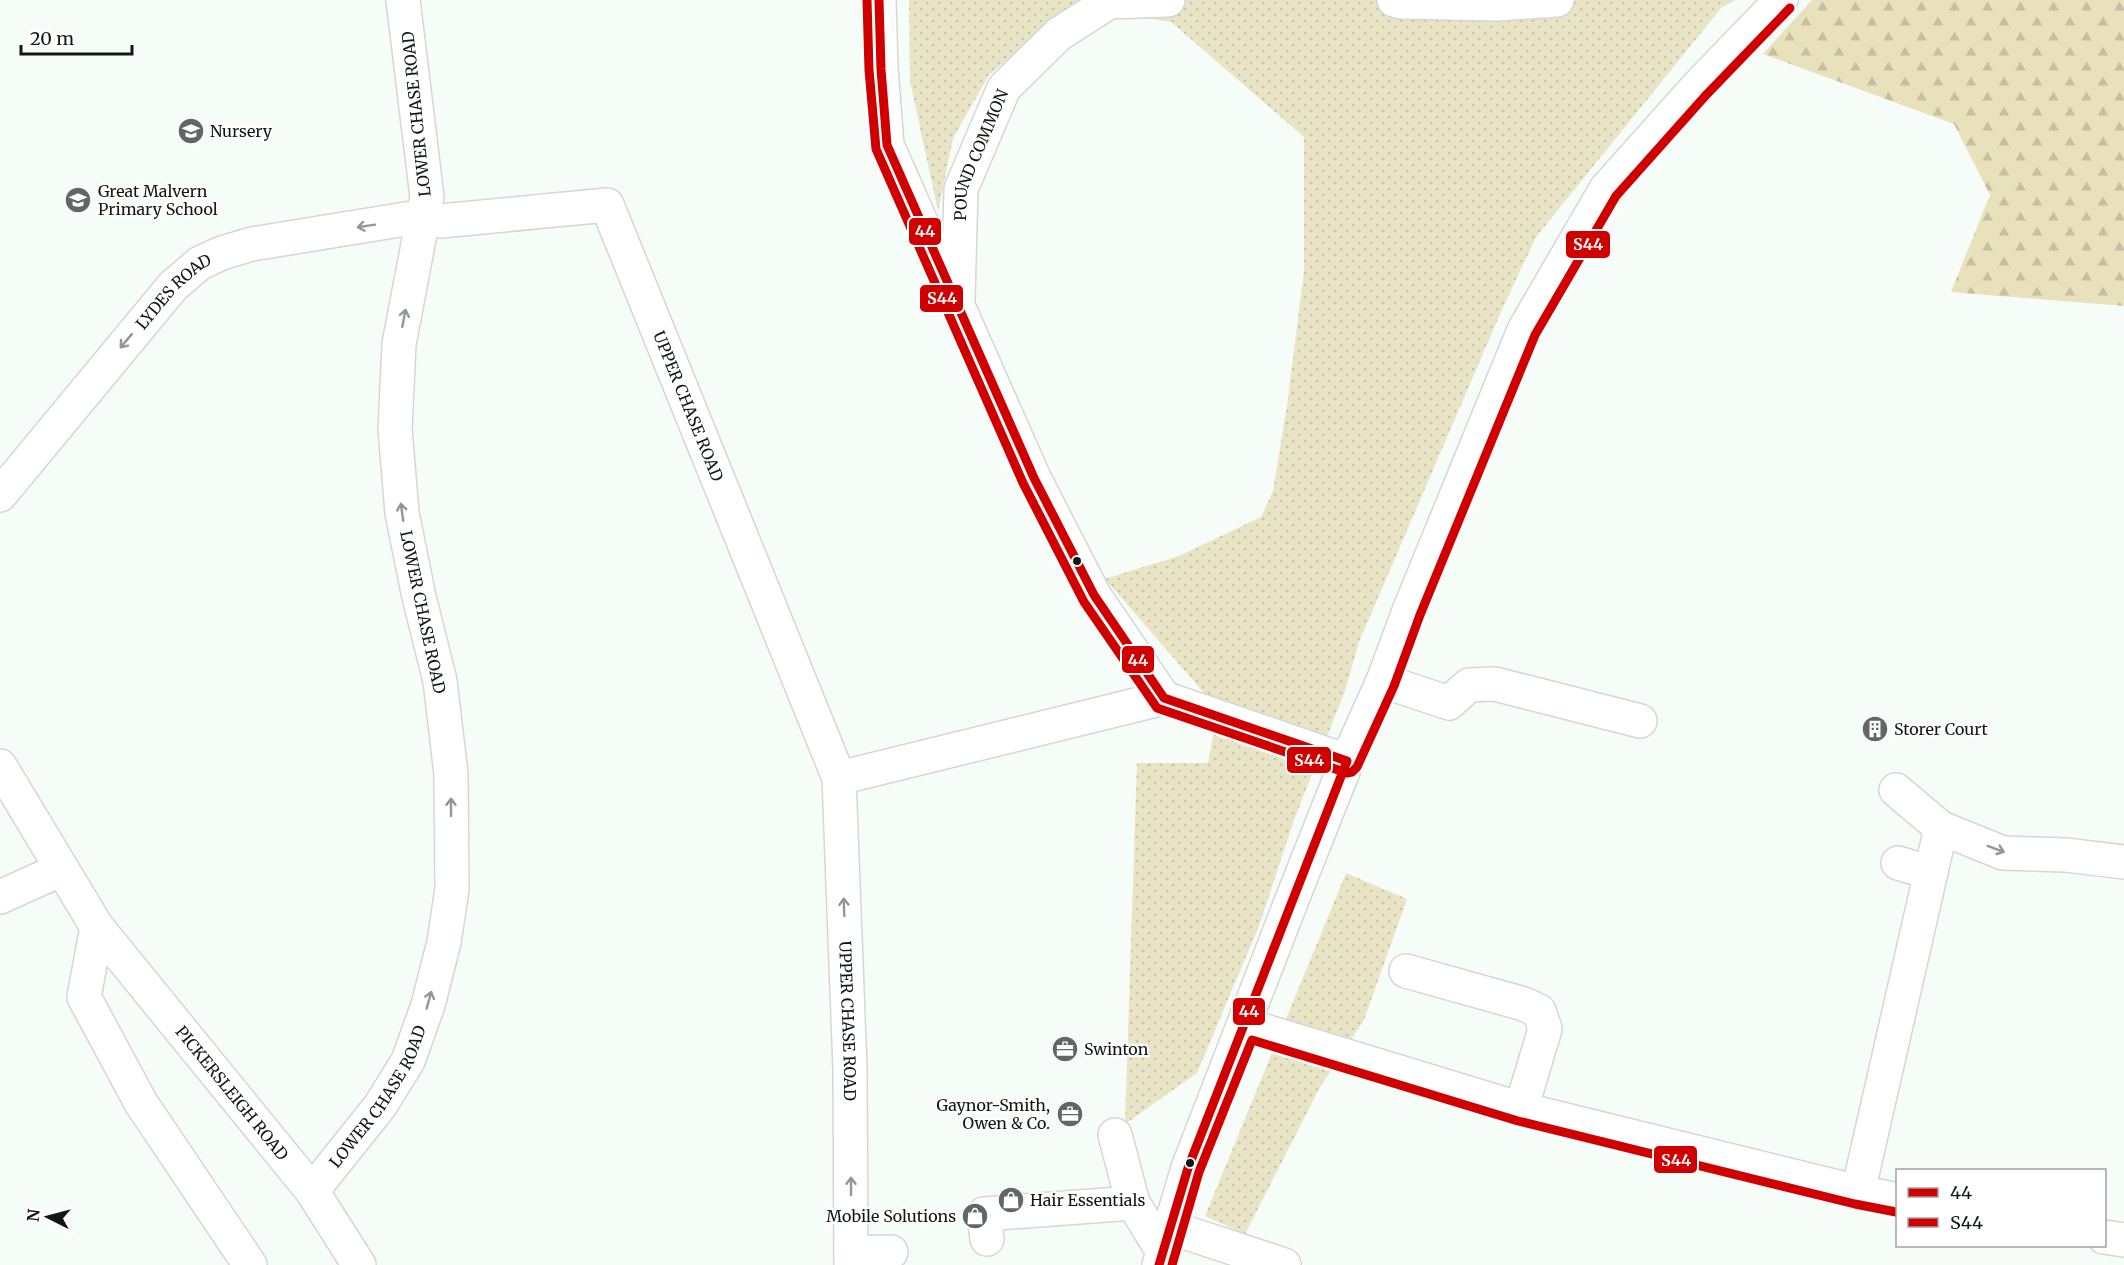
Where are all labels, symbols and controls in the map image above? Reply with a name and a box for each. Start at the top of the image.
scale bar [21,18,132,56]
text: 20 m [30,27,74,50]
street label: LOWER CHASE ROAD [397,30,435,198]
street label: POUND COMMON [950,85,1013,221]
school or university icon: Nursery [176,116,206,146]
place label: Nursery [210,121,273,141]
place label: Great Malvern Primary School [98,181,218,219]
school or university icon: Great Malvern Primary School [63,185,93,215]
line badge: 44 [908,217,942,246]
one-way arrow [357,221,377,232]
text: 44 [915,221,935,241]
line badge: S44 [1565,230,1611,259]
text: S44 [1573,234,1603,254]
street label: LYDES ROAD [131,249,214,333]
line badge: S44 [919,284,964,313]
text: S44 [927,288,957,308]
one-way arrow [399,309,410,329]
street label: UPPER CHASE ROAD [649,328,728,484]
one-way arrow [119,333,133,348]
one-way arrow [397,503,408,523]
street label: LOWER CHASE ROAD [396,529,450,695]
unlabelled marker [1071,555,1083,567]
line badge: 44 [1121,645,1155,674]
text: 44 [1128,650,1148,670]
building icon: Storer Court [1860,714,1890,744]
place label: Storer Court [1894,719,1988,739]
line badge: S44 [1286,746,1332,774]
text: S44 [1294,750,1324,770]
one-way arrow [445,798,457,818]
one-way arrow [1986,845,2004,856]
one-way arrow [838,897,849,917]
street label: UPPER CHASE ROAD [835,940,860,1101]
one-way arrow [424,991,435,1010]
line badge: 44 [1232,997,1266,1026]
text: 44 [1239,1001,1259,1021]
street label: PICKERSLEIGH ROAD [172,1022,293,1164]
street label: LOWER CHASE ROAD [325,1023,430,1172]
office icon: Swinton [1050,1034,1080,1064]
place label: Swinton [1084,1039,1149,1059]
place label: Gaynor-Smith, Owen & Co. [937,1095,1050,1133]
office icon: Gaynor-Smith, Owen & Co. [1055,1099,1085,1129]
line badge: S44 [1653,1145,1698,1174]
text: S44 [1661,1150,1691,1170]
unlabelled marker [1184,1157,1196,1169]
legend [1896,1169,2106,1247]
one-way arrow [845,1176,857,1196]
text: 44 [1950,1181,1972,1204]
shop icon: Hair Essentials [996,1185,1026,1215]
north arrow [18,1187,78,1247]
place label: Hair Essentials [1030,1190,1146,1210]
shop icon: Mobile Solutions [960,1201,990,1231]
place label: Mobile Solutions [826,1206,956,1226]
text: N [22,1208,44,1223]
text: S44 [1950,1211,1983,1234]

